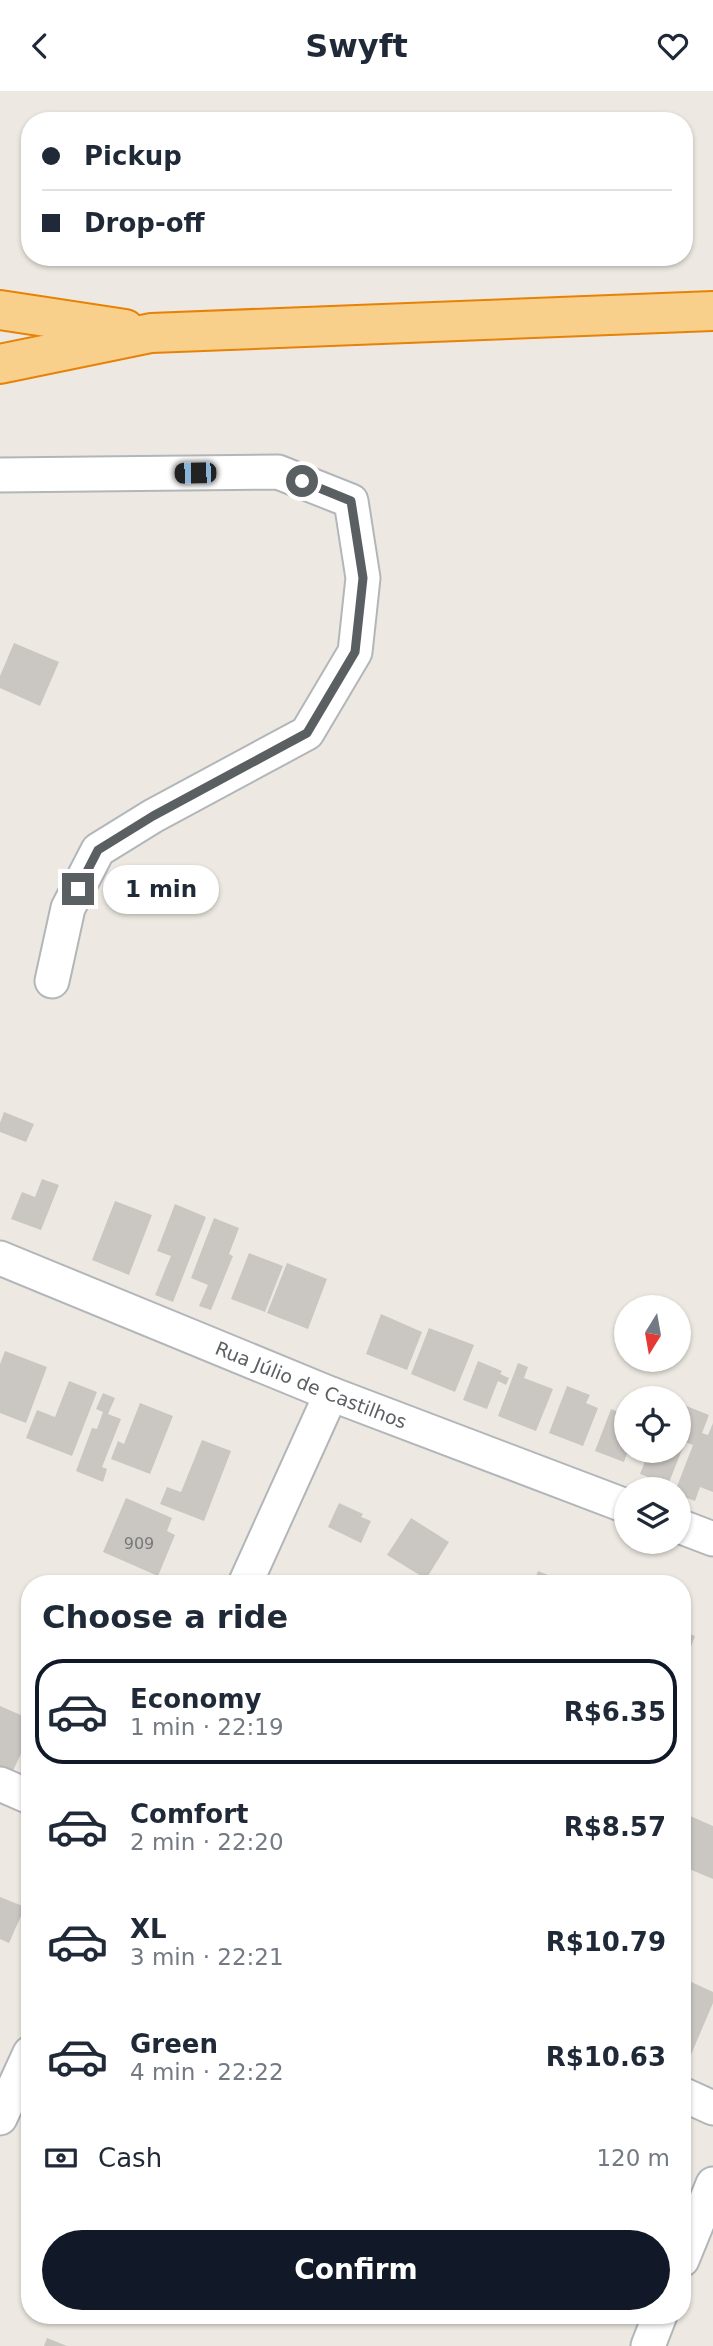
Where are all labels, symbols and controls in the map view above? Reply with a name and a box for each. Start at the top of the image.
icon: back [21,27,59,65]
text: Swyft [305,27,408,65]
icon: heart [654,27,692,65]
text: Pickup [84,141,182,171]
text: Drop-off [84,208,205,238]
car [174,462,217,484]
route start [286,465,318,497]
callout: 1 min [102,865,218,913]
route end [62,873,94,905]
text: 1 min [125,876,197,902]
north arrow [614,1295,691,1372]
map controls [614,1295,691,1554]
street label: Rua Júlio de Castilhos [212,1337,410,1433]
button: locate [614,1386,691,1463]
button: layers [614,1477,691,1554]
house number: 909 [124,1534,154,1553]
text: Choose a ride [42,1598,288,1636]
icon: car [46,1680,109,1743]
text: Economy [130,1684,261,1714]
text: R$6.35 [564,1697,666,1727]
text: 1 min · 22:19 [130,1714,284,1740]
icon: car [46,1795,109,1858]
text: Comfort [130,1799,248,1829]
text: R$8.57 [564,1812,666,1842]
text: 2 min · 22:20 [130,1829,284,1855]
icon: car [46,1910,109,1973]
text: XL [130,1914,167,1944]
text: R$10.79 [546,1927,666,1957]
text: 3 min · 22:21 [130,1944,284,1970]
icon: car [46,2025,109,2088]
text: Green [130,2029,218,2059]
text: R$10.63 [546,2042,666,2072]
text: 4 min · 22:22 [130,2059,284,2085]
icon: cash [42,2139,80,2177]
text: Cash [98,2143,162,2173]
text: 120 m [596,2145,670,2171]
button: Confirm [42,2230,670,2310]

